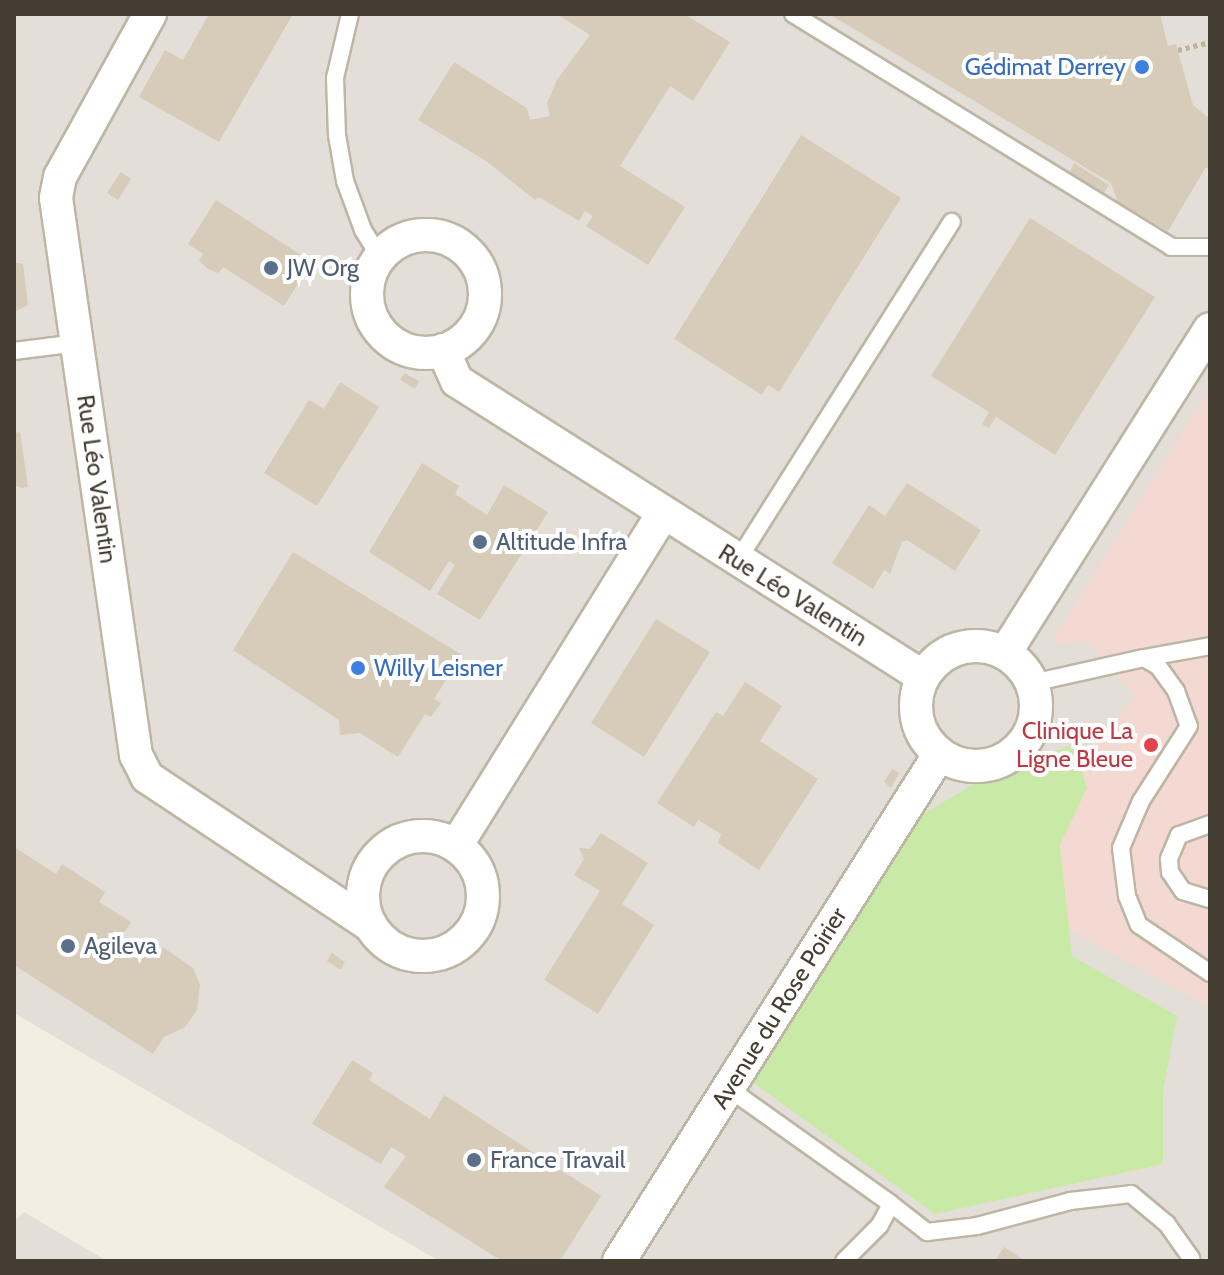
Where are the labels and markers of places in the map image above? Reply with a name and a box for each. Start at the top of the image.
place label: Gédimat Derrey [965,53,1126,81]
marker: Gédimat Derrey [1133,58,1151,76]
place label: JW Org [287,254,359,282]
marker: JW Org [262,259,280,277]
place label: Altitude Infra [496,528,627,556]
marker: Altitude Infra [471,533,489,551]
place label: Willy Leisner [374,654,503,682]
marker: Willy Leisner [349,659,367,677]
place label: Clinique La Ligne Bleue [1016,717,1133,773]
marker: Clinique La Ligne Bleue [1140,734,1162,756]
place label: Agileva [84,932,157,960]
marker: Agileva [59,937,77,955]
place label: France Travail [490,1146,625,1174]
marker: France Travail [465,1151,483,1169]

